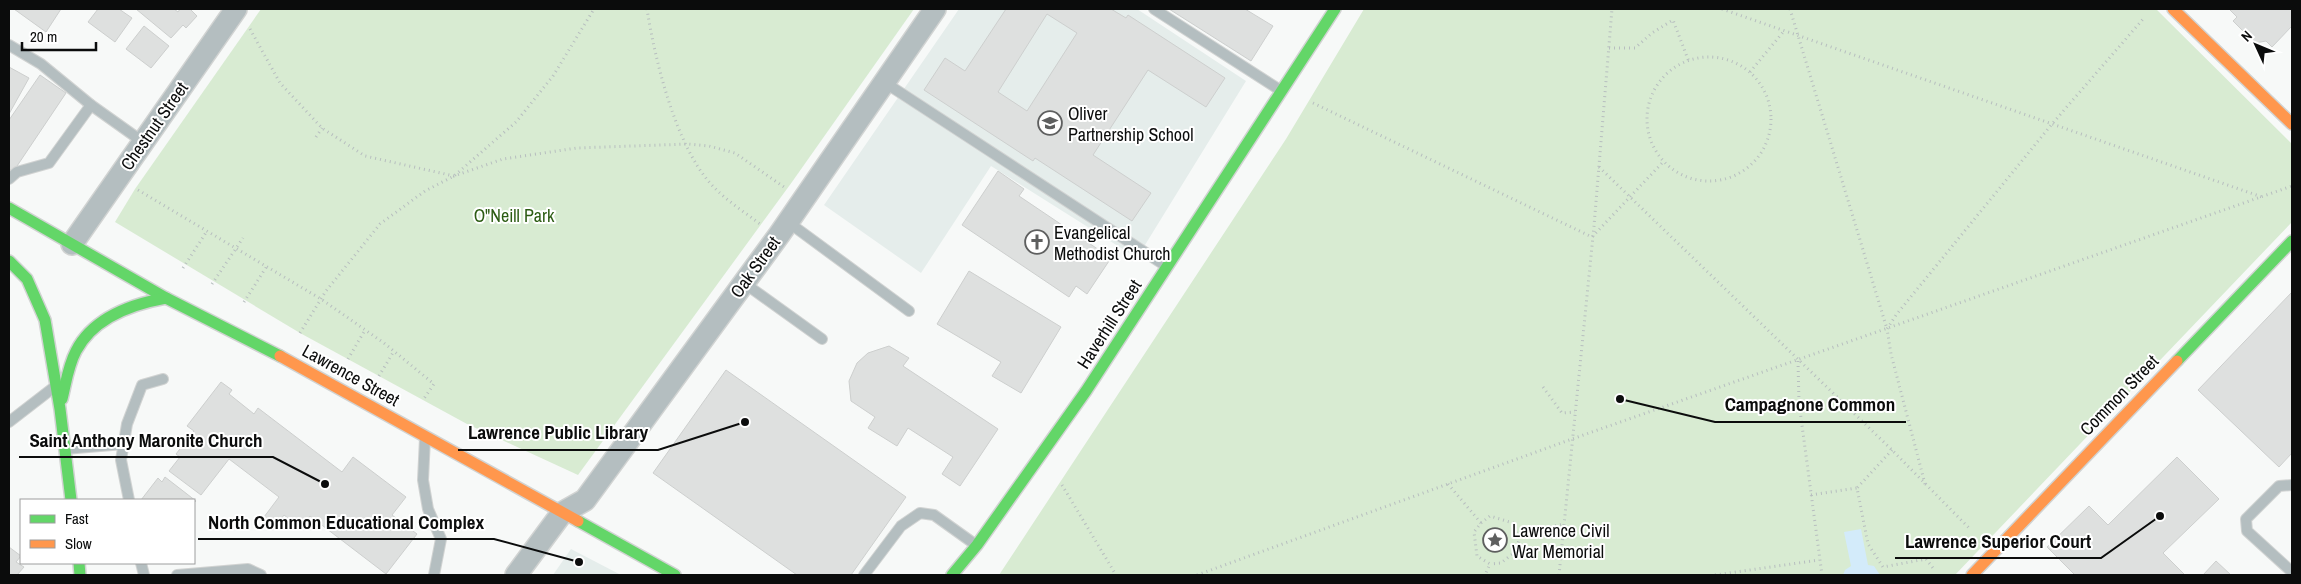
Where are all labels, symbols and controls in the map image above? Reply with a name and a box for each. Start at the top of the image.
scale bar [22,20,96,52]
north arrow [2231,20,2281,70]
text: 20 m [30,26,57,47]
text: N [2237,27,2256,45]
street label: Chestnut Street [114,77,194,175]
place label: Oliver Partnership School [1068,101,1194,147]
school or university icon: Oliver Partnership School [1037,110,1063,136]
park label: O"Neill Park [474,203,555,228]
place label: Evangelical Methodist Church [1054,220,1171,266]
church icon: Evangelical Methodist Church [1024,229,1050,255]
street label: Oak Street [724,231,786,303]
street label: Haverhill Street [1071,275,1147,373]
street label: Lawrence Street [298,338,404,412]
street label: Common Street [2074,349,2164,441]
callout: Campagnone Common [1715,388,1906,422]
text: Campagnone Common [1725,391,1895,417]
callout: Lawrence Public Library [458,416,658,450]
text: Lawrence Public Library [468,419,648,445]
callout: Saint Anthony Maronite Church [19,423,273,457]
text: Saint Anthony Maronite Church [29,427,263,453]
legend [20,499,195,564]
callout: North Common Educational Complex [198,505,494,539]
text: Fast [65,508,89,529]
text: North Common Educational Complex [208,509,484,535]
place label: Lawrence Civil War Memorial [1512,518,1610,564]
callout: Lawrence Superior Court [1895,524,2101,558]
place icon: Lawrence Civil War Memorial [1482,527,1508,553]
text: Lawrence Superior Court [1905,528,2091,554]
text: Slow [65,533,92,554]

